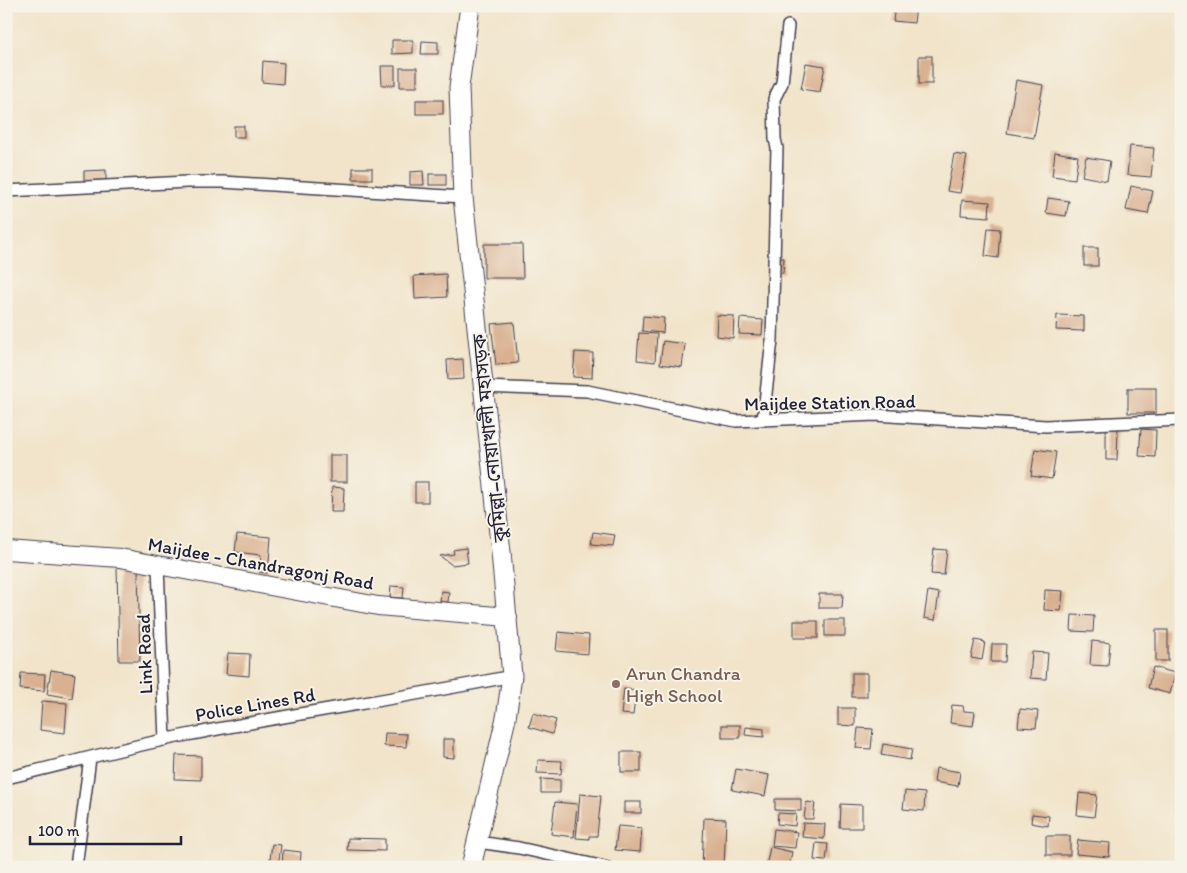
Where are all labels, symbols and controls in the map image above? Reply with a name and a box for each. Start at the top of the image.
street label: কুমিল্লা–নোয়াখালী মহাসড়ক [467,332,512,544]
street label: Maijdee Station Road [744,389,917,415]
street label: Maijdee - Chandragonj Road [146,532,376,595]
street label: Link Road [132,613,157,695]
place label: Arun Chandra High School [626,662,741,707]
marker: Arun Chandra High School [610,678,622,690]
street label: Police Lines Rd [193,683,317,726]
scale bar [30,813,181,845]
text: 100 m [38,822,80,840]

